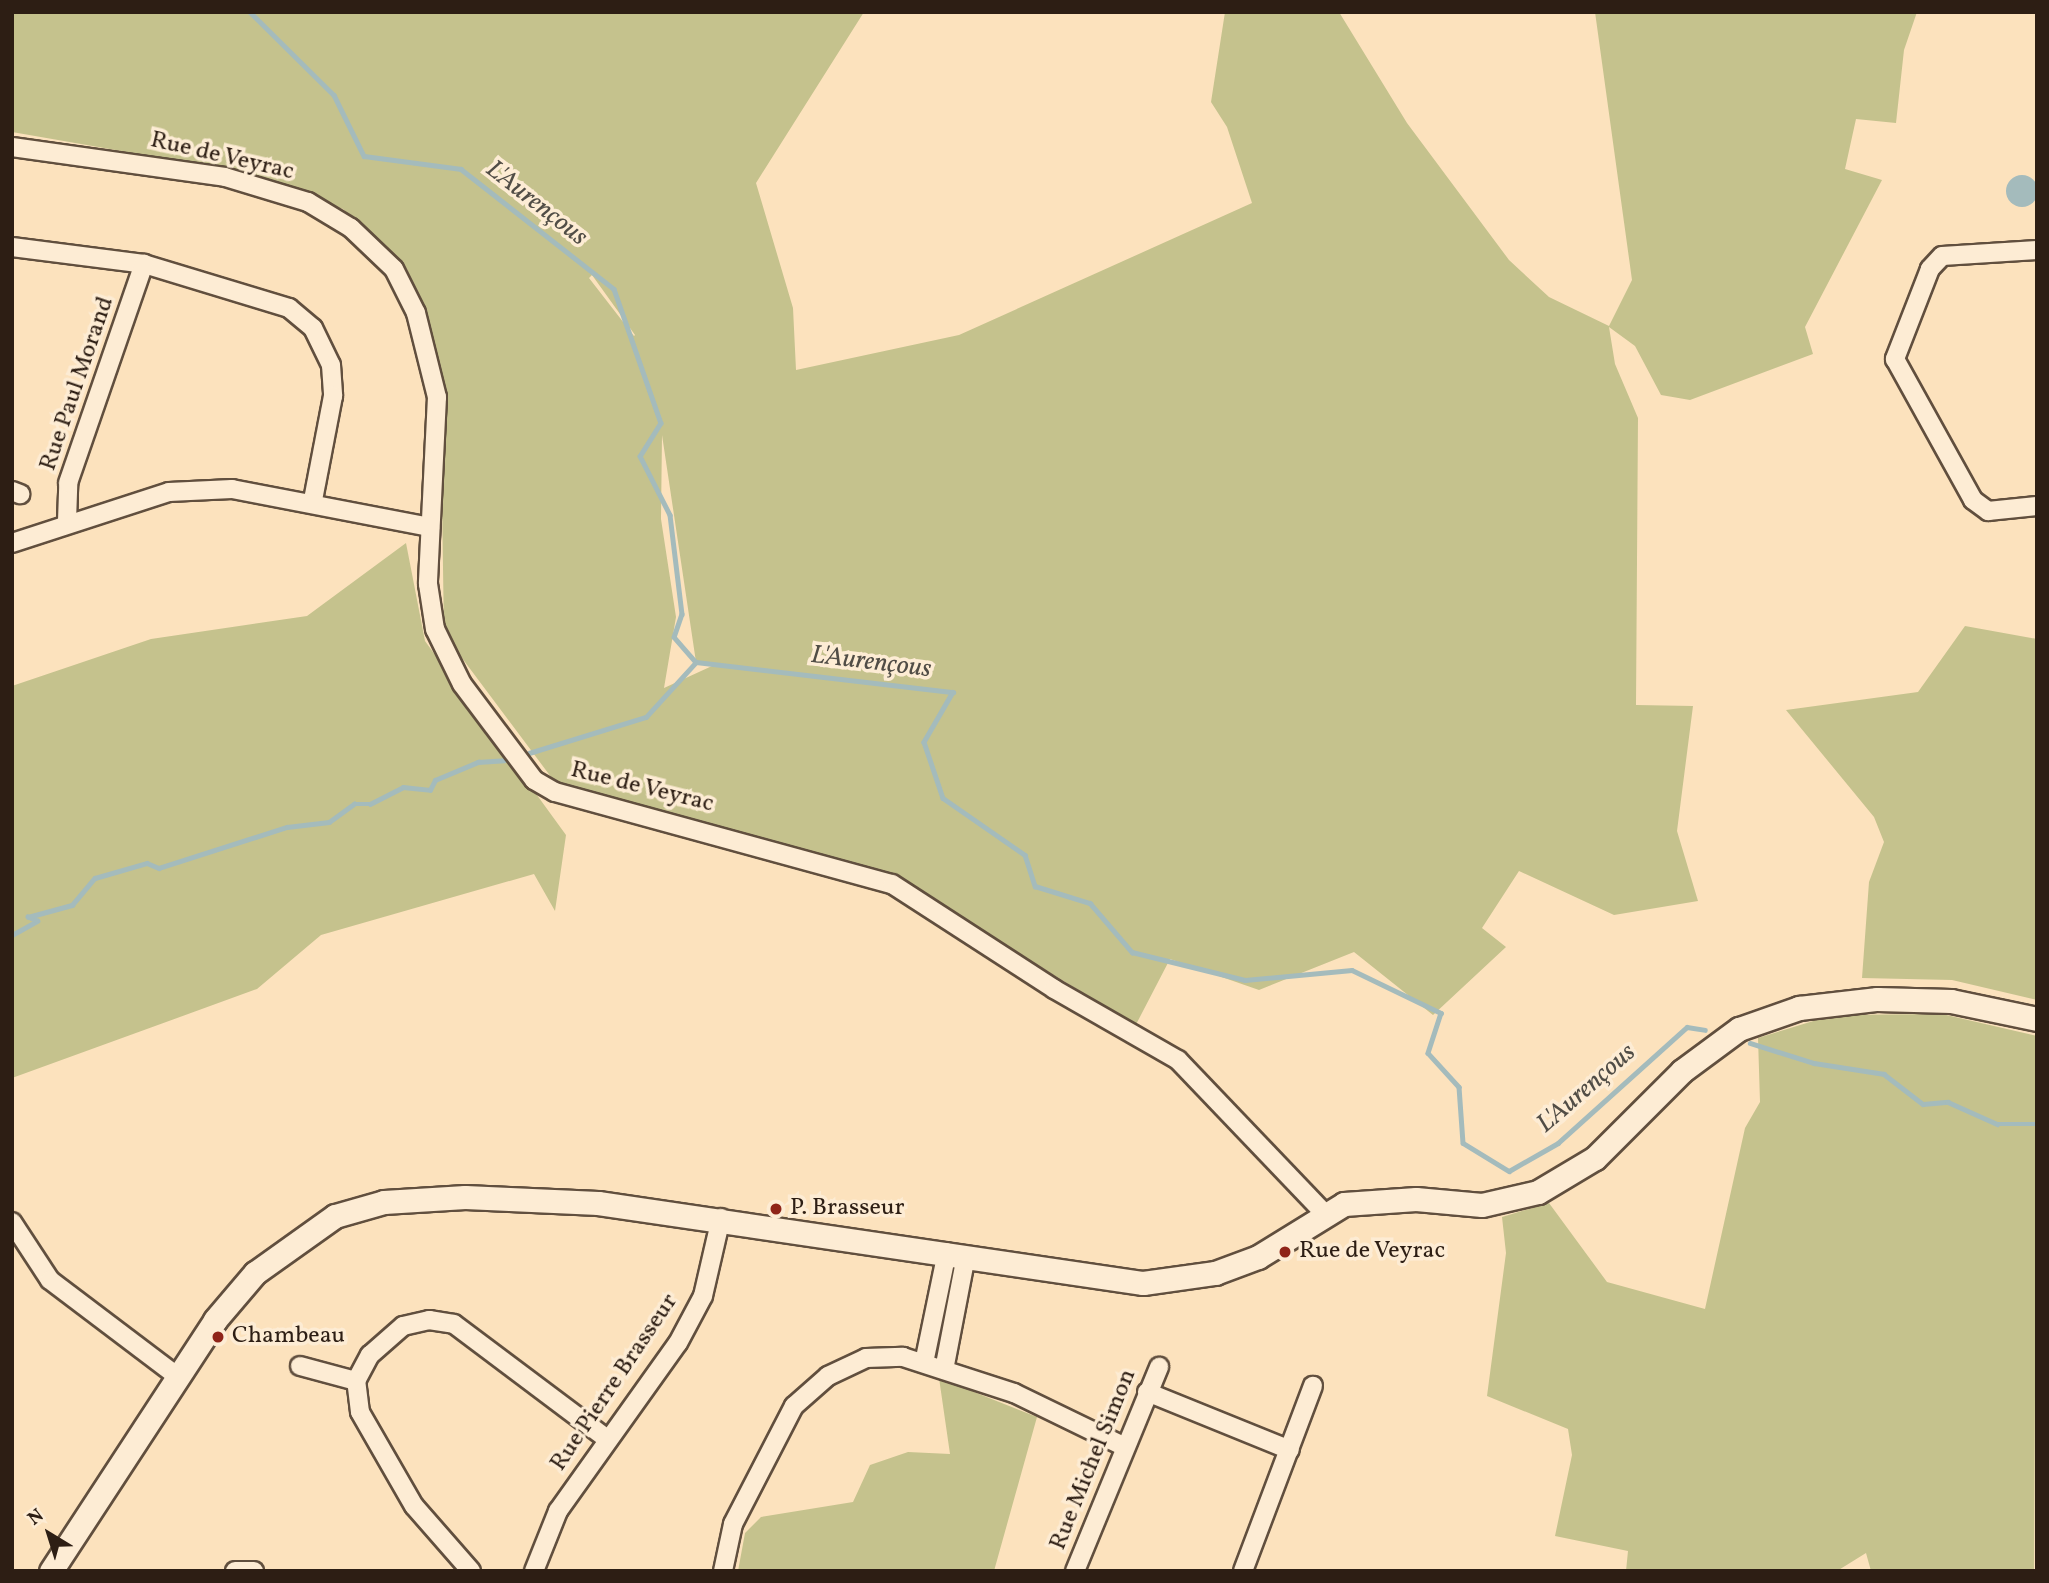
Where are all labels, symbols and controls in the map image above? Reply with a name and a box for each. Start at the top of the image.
street label: Rue de Veyrac [147,126,297,188]
water label: L'Aurençous [479,154,593,254]
street label: Rue Paul Morand [35,293,121,475]
water label: L'Aurençous [809,640,933,686]
street label: Rue de Veyrac [567,756,717,820]
water label: L'Aurençous [1531,1038,1643,1140]
place label: P. Brasseur [790,1195,904,1223]
marker: P. Brasseur [768,1201,784,1217]
place label: Rue de Veyrac [1299,1238,1446,1266]
marker: Rue de Veyrac [1277,1244,1293,1260]
street label: Rue Pierre Brasseur [545,1289,685,1477]
place label: Chambeau [232,1323,345,1351]
marker: Chambeau [210,1329,226,1345]
street label: Rue Michel Simon [1045,1365,1143,1555]
north arrow [14,1499,84,1569]
text: N [23,1503,50,1532]

